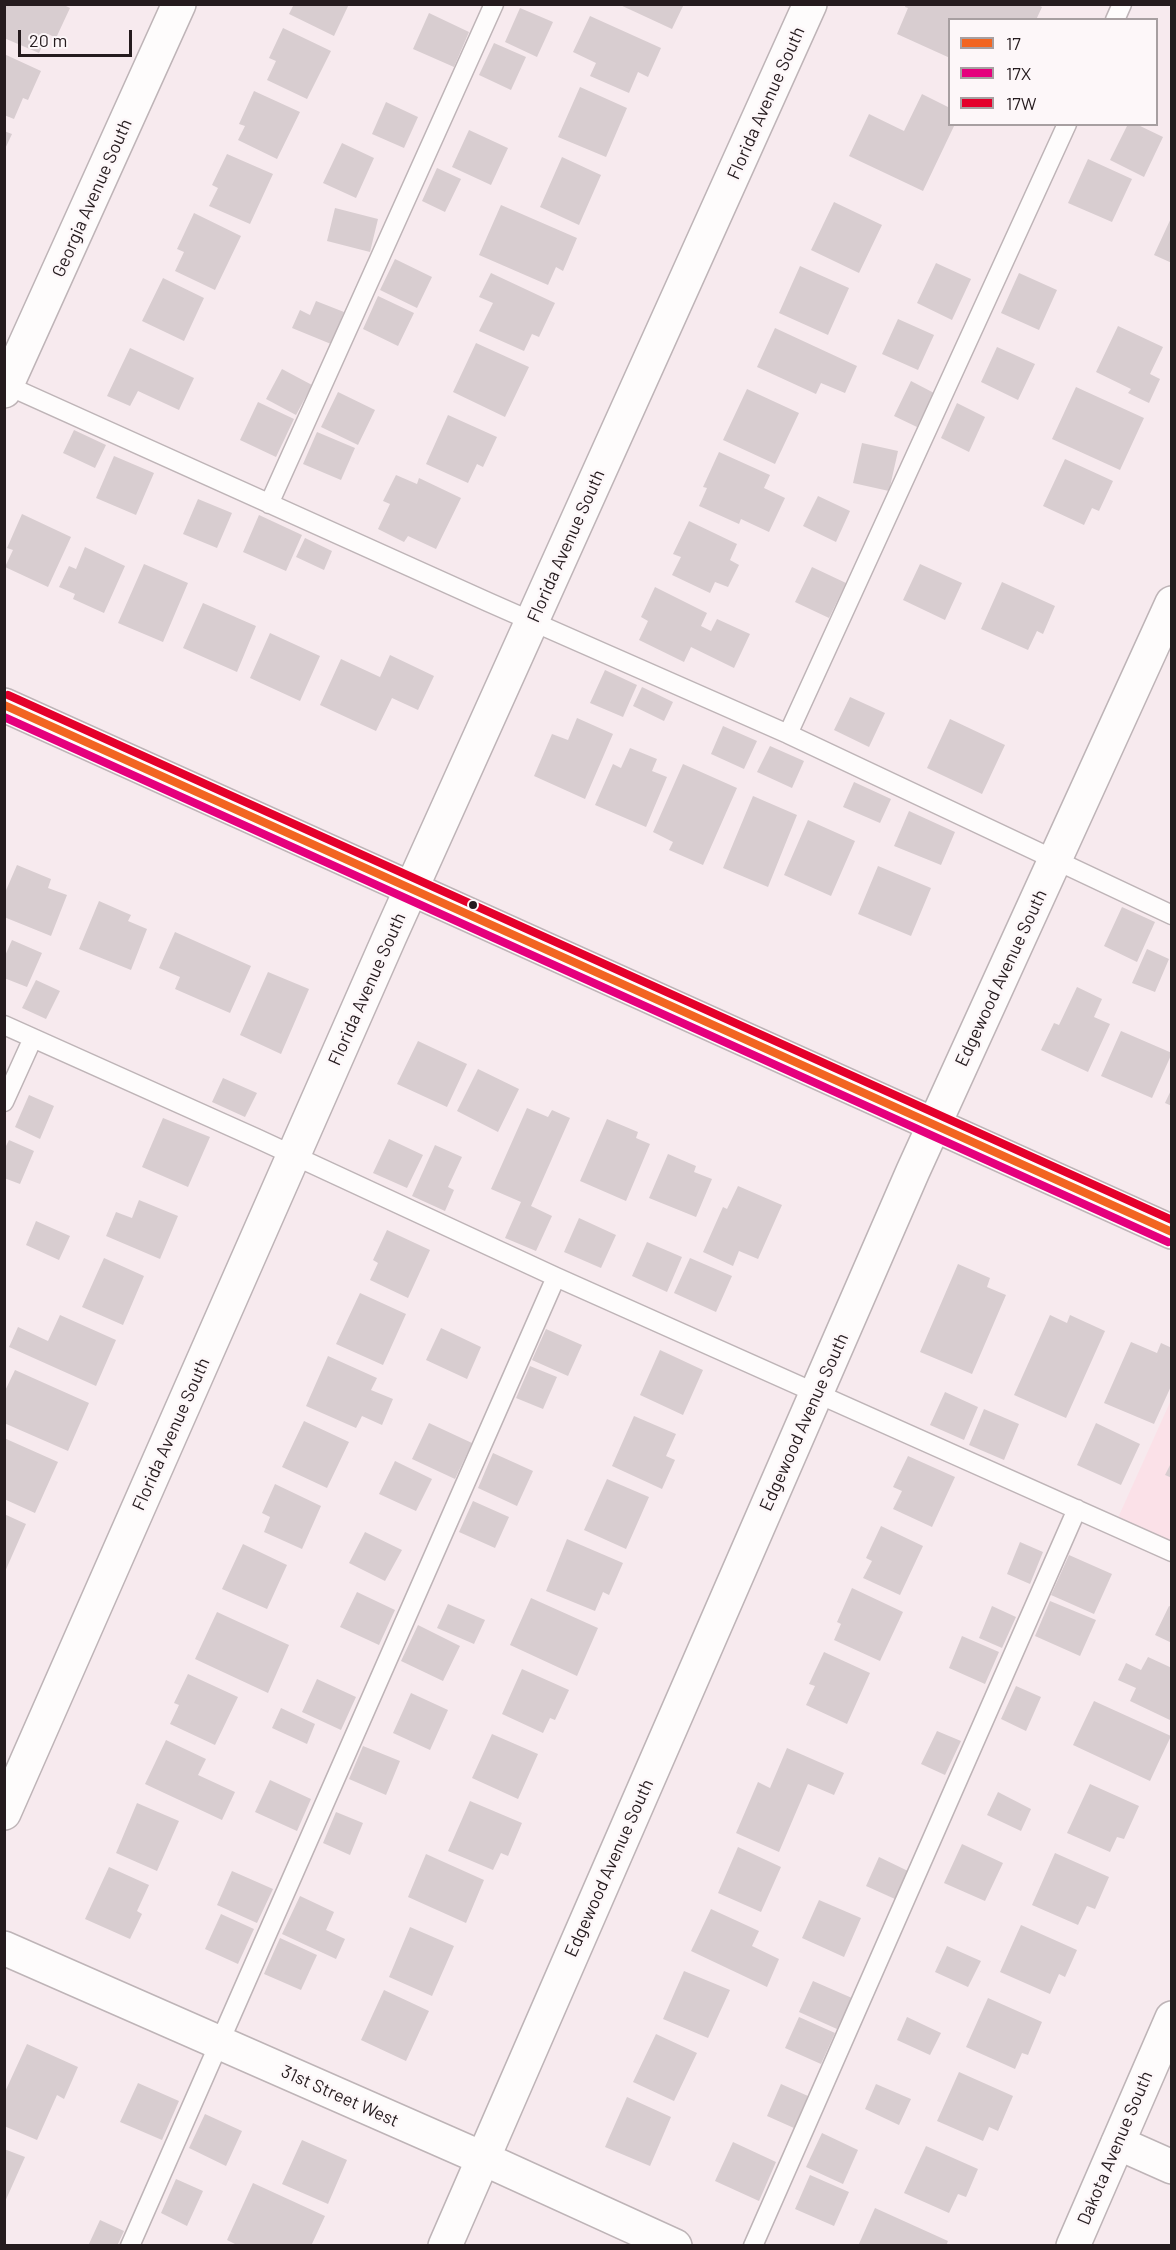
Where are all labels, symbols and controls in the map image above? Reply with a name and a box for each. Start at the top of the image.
scale bar [21,18,135,56]
legend [948,18,1158,126]
street label: Florida Avenue South [723,23,809,183]
text: 20 m [29,29,67,51]
text: 17 [1006,32,1021,54]
text: 17X [1006,62,1031,84]
text: 17W [1006,92,1037,114]
street label: Georgia Avenue South [47,116,137,280]
street label: Florida Avenue South [523,466,609,626]
street label: Edgewood Avenue South [951,886,1051,1070]
unlabelled marker [467,899,479,911]
street label: Florida Avenue South [324,909,410,1069]
street label: Edgewood Avenue South [755,1330,853,1514]
street label: Florida Avenue South [128,1354,214,1514]
street label: Edgewood Avenue South [560,1776,658,1960]
street label: 31st Street West [278,2060,402,2132]
street label: Dakota Avenue South [1073,2068,1157,2228]

